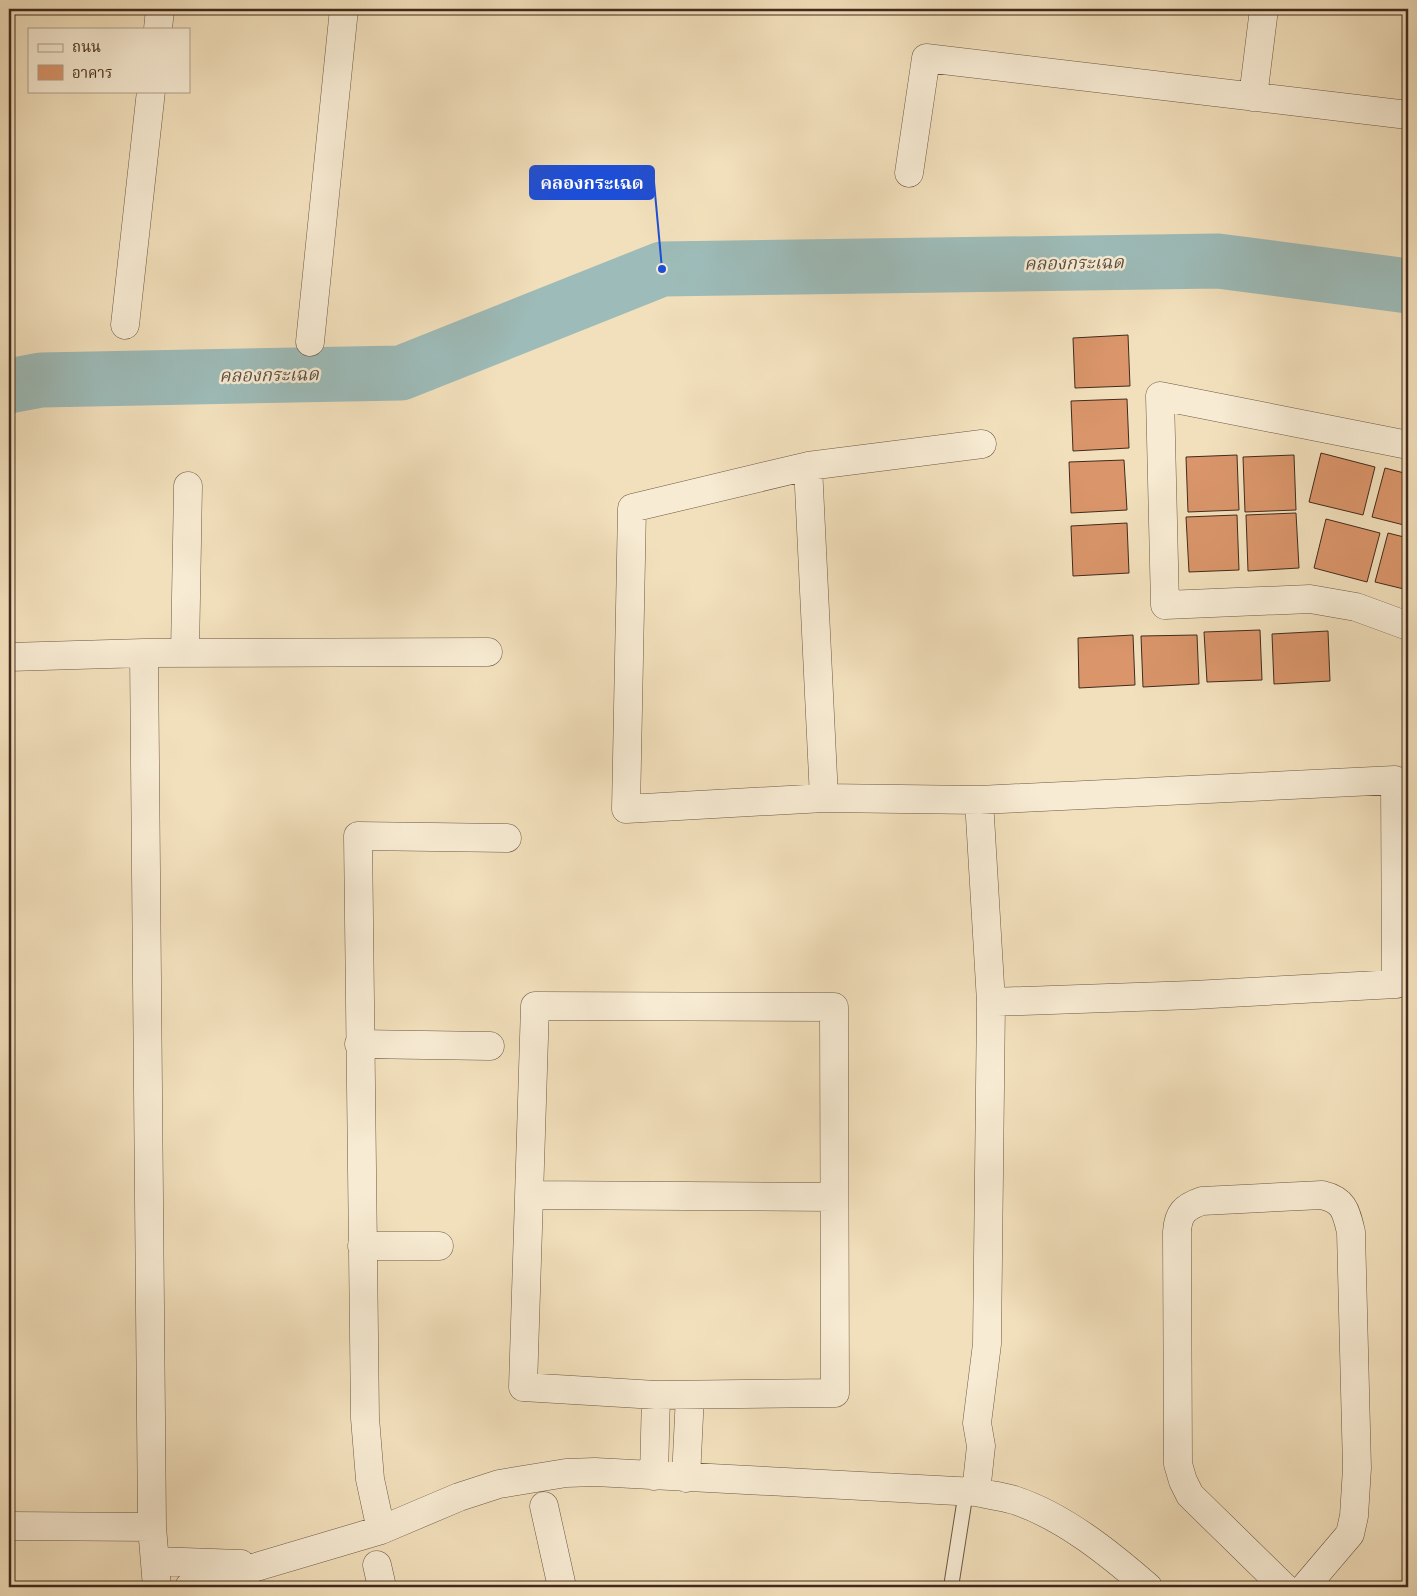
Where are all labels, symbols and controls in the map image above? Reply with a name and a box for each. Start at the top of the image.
legend [28,28,190,92]
text: ถนน [72,37,101,57]
text: อาคาร [72,63,112,83]
callout: คลองกระเฉด [530,166,654,199]
text: คลองกระเฉด [540,171,644,196]
water label: คลองกระเฉด [1024,250,1125,277]
water label: คลองกระเฉด [219,362,320,389]

